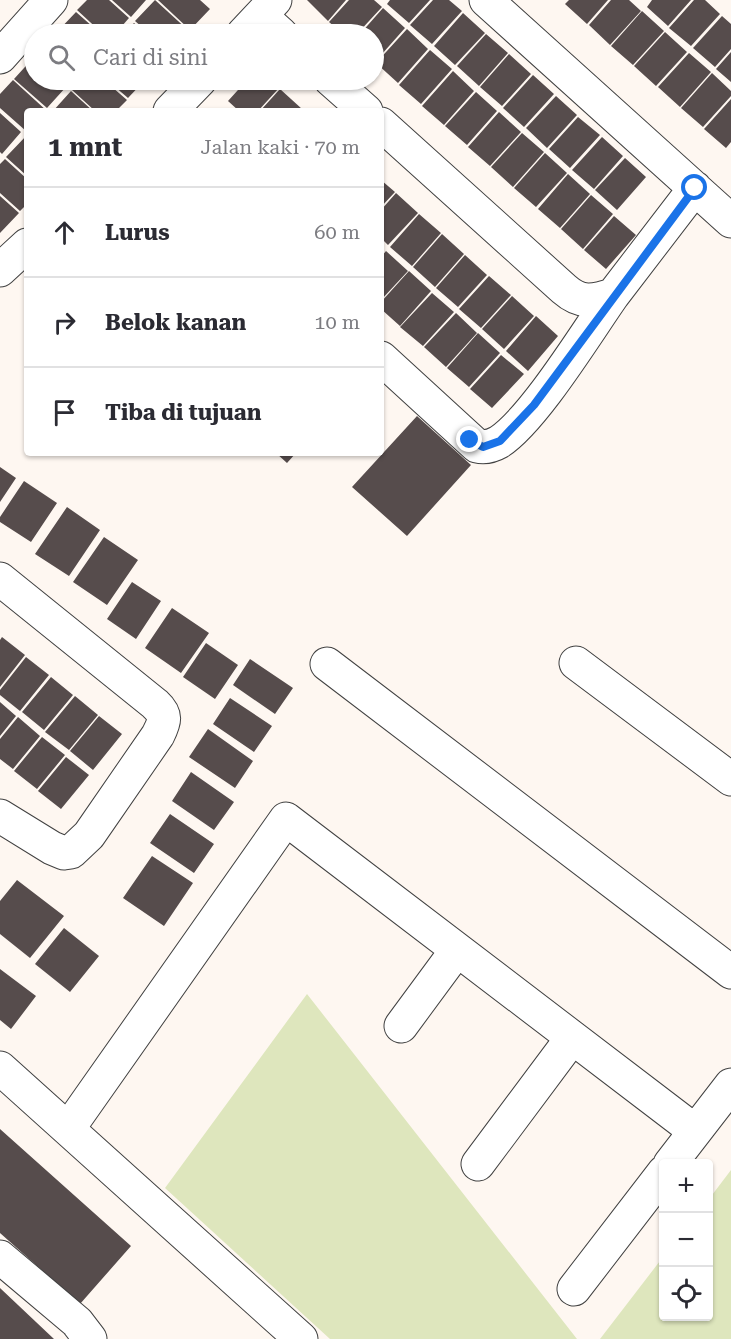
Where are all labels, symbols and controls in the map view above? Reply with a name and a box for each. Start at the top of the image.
search box [24,24,384,90]
icon: search [45,41,78,74]
text: Cari di sini [93,45,208,70]
text: 1 mnt [48,132,122,162]
text: Jalan kaki · 70 m [201,135,360,159]
route start [681,174,707,200]
icon: ahead [48,216,81,249]
text: Lurus [105,220,170,245]
text: 60 m [314,220,360,244]
icon: right [48,306,81,339]
text: Belok kanan [105,310,246,335]
text: 10 m [314,310,360,334]
icon: arrive [48,396,81,429]
text: Tiba di tujuan [105,400,261,425]
route end [456,426,482,452]
map controls [659,1159,713,1321]
button: + [659,1159,713,1213]
button: − [659,1213,713,1267]
button: locate [659,1267,713,1321]

